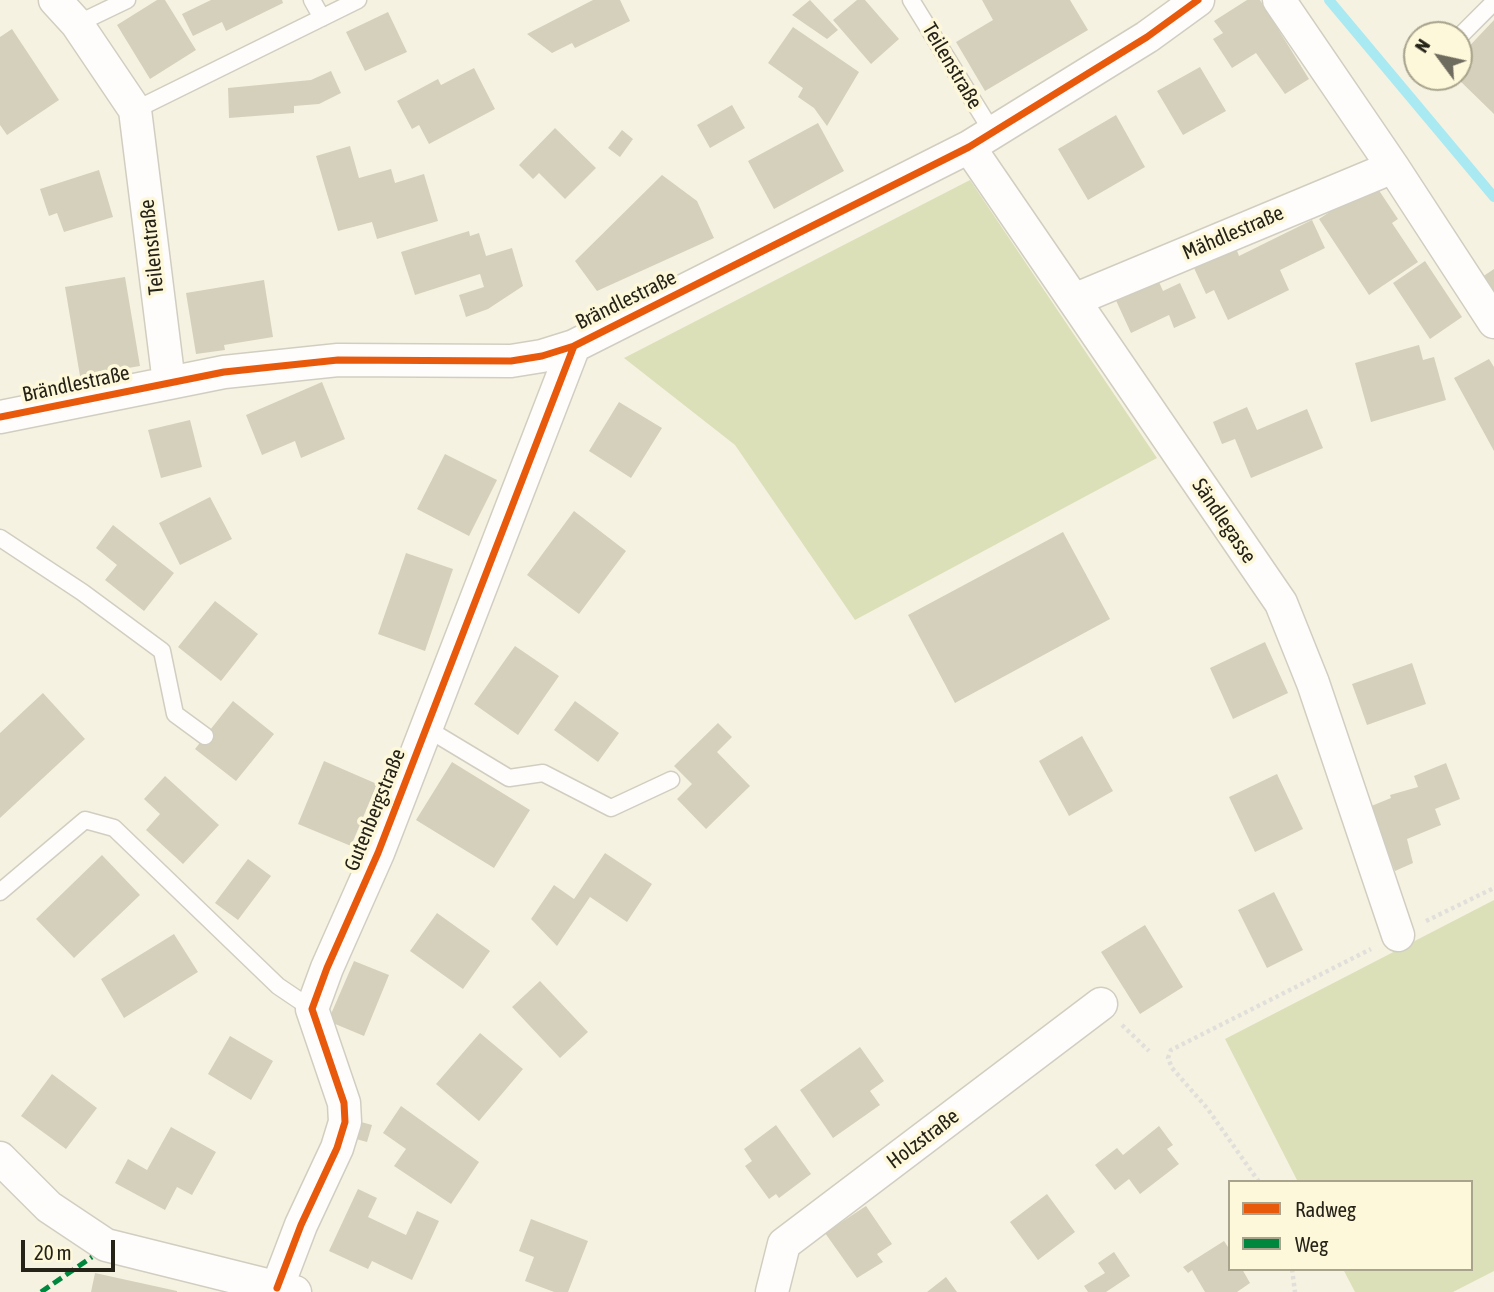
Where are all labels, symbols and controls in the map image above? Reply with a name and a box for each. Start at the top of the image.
street label: Teilenstraße [917,18,987,114]
north arrow [1403,21,1473,91]
text: N [1410,35,1434,56]
street label: Teilenstraße [134,198,170,296]
street label: Mähdlestraße [1179,200,1287,266]
street label: Brändlestraße [572,265,680,335]
street label: Brändlestraße [20,360,132,408]
street label: Sändlegasse [1187,474,1261,568]
street label: Gutenbergstraße [339,745,411,875]
street label: Holzstraße [882,1104,964,1174]
legend [1228,1180,1473,1271]
text: Radweg [1295,1197,1356,1221]
scale bar [24,1226,119,1270]
text: Weg [1295,1232,1328,1256]
text: 20 m [34,1240,72,1264]

